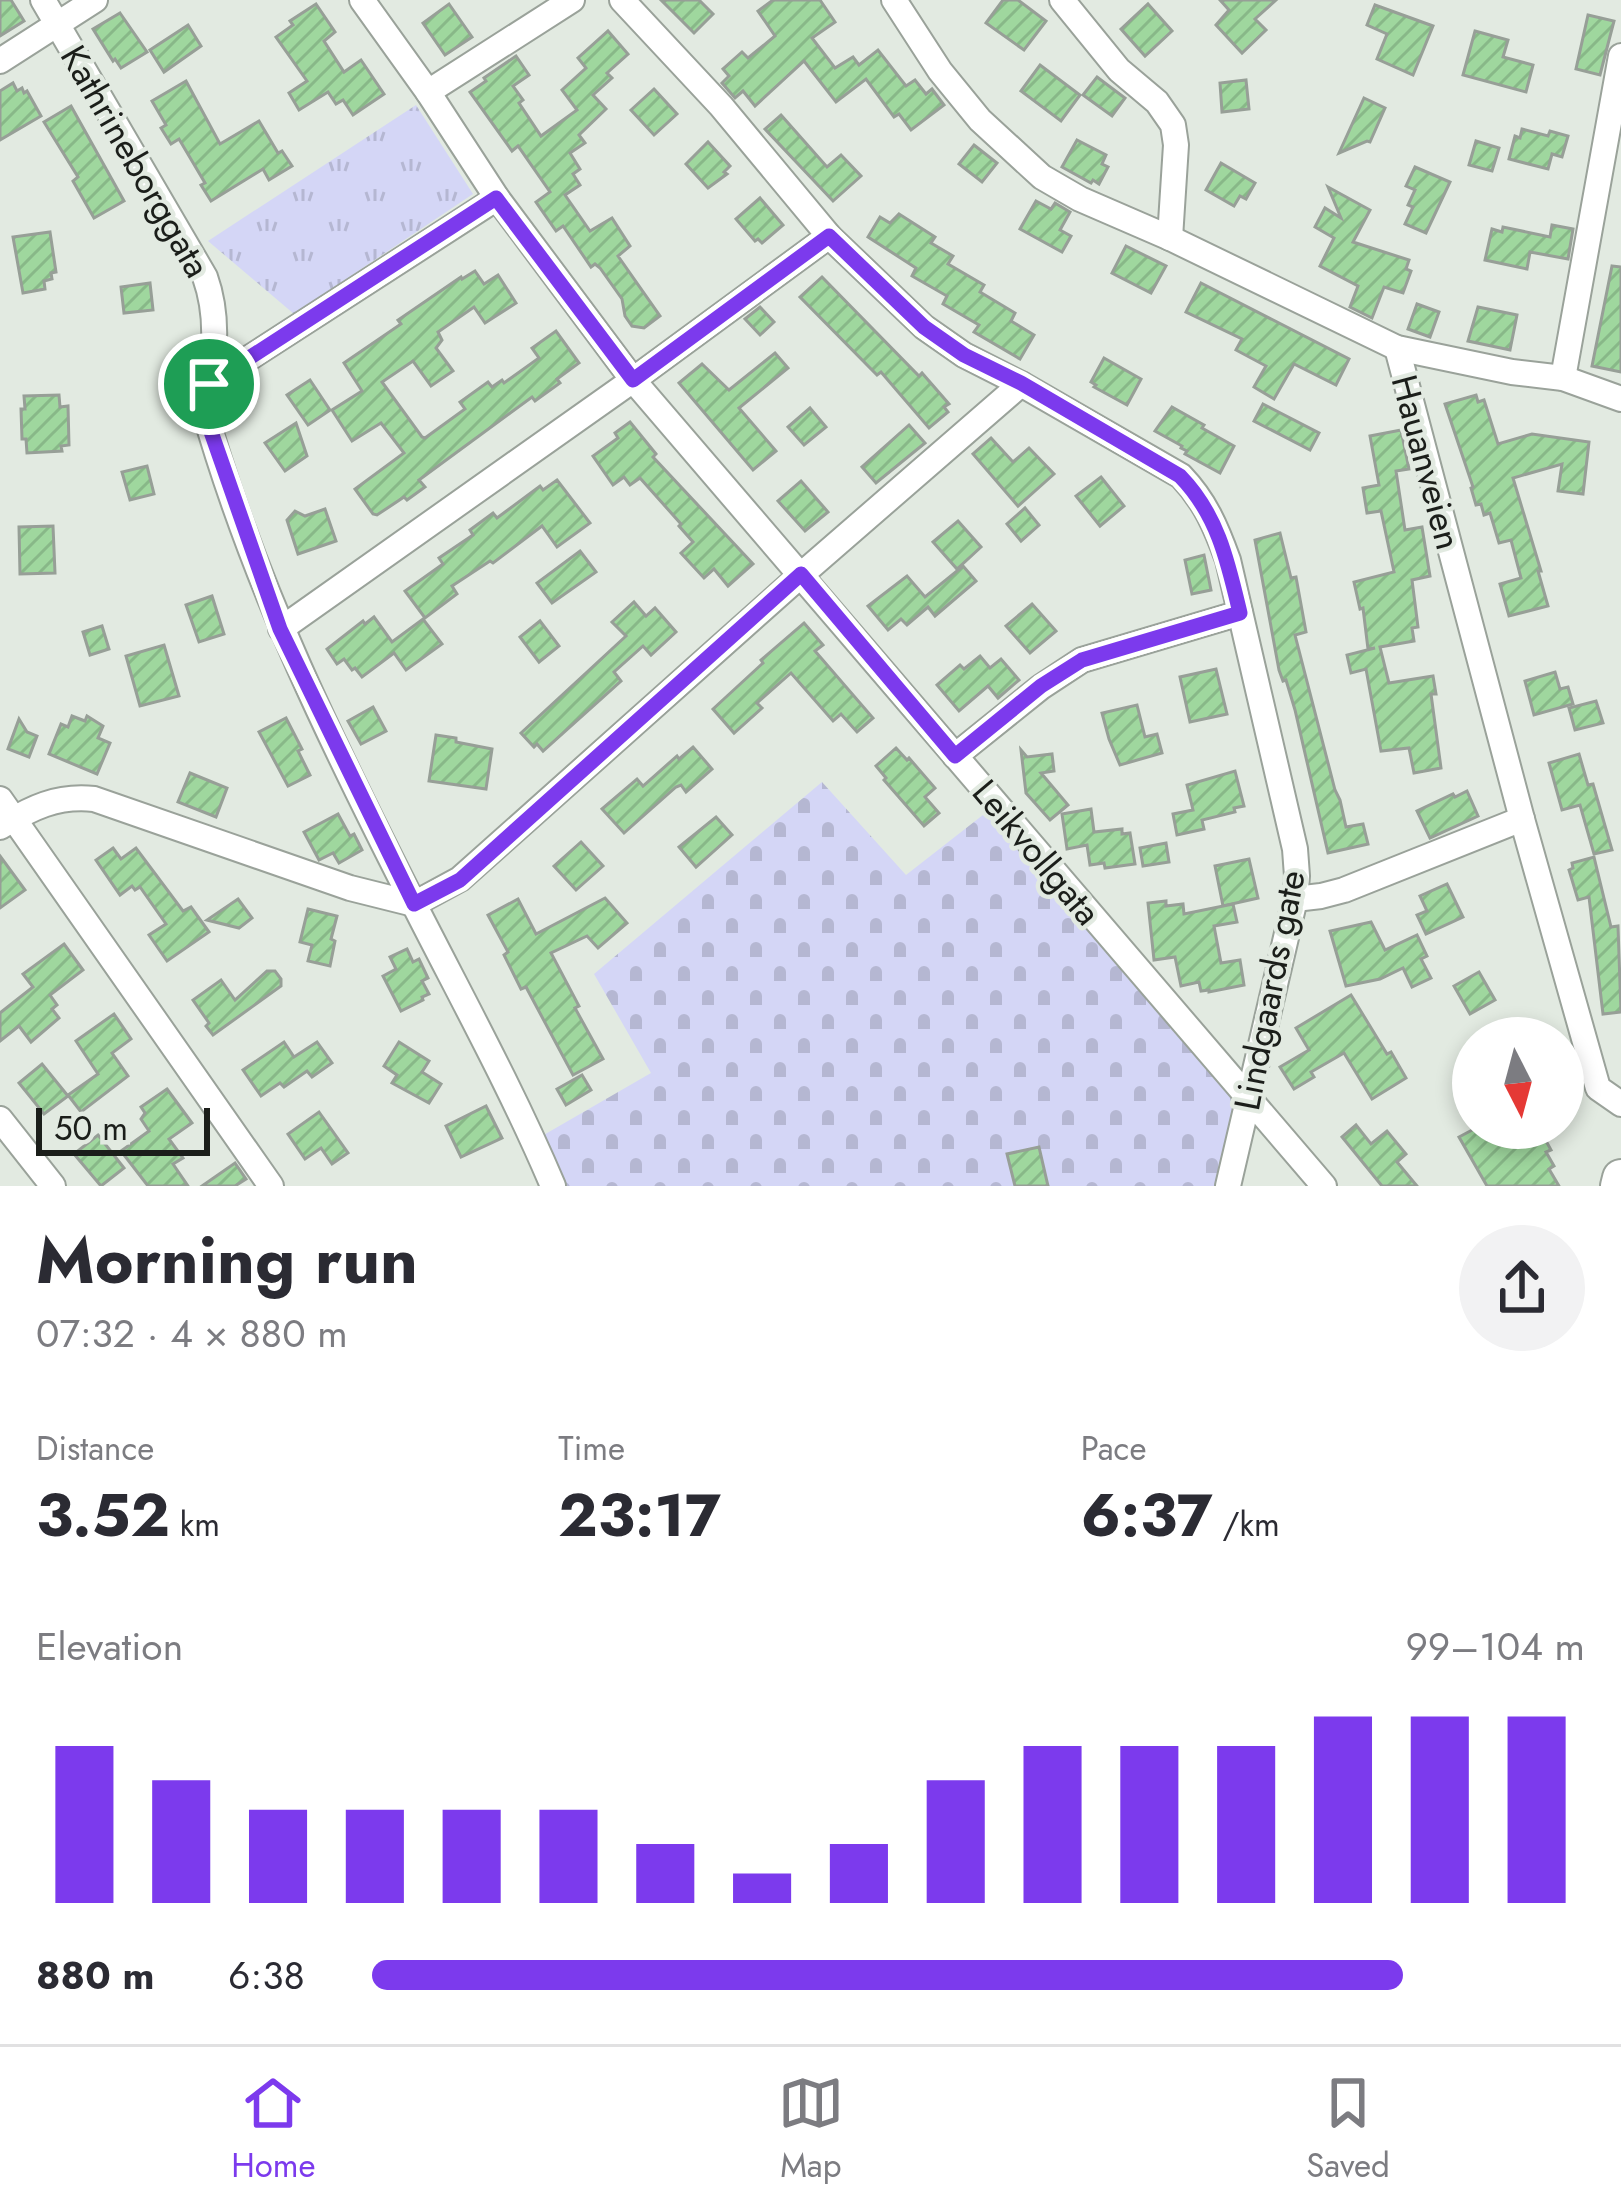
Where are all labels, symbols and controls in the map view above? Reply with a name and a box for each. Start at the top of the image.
street label: Kathrineborggata [48,35,224,287]
pin [158,333,260,435]
icon: arrive [176,351,242,417]
street label: Hauanveien [1379,369,1475,555]
street label: Leikvollgata [961,768,1113,936]
street label: Lindgaards gate [1220,866,1318,1114]
north arrow [1452,1017,1584,1149]
map controls [1452,1017,1584,1149]
scale bar [36,1102,210,1155]
text: 50 m [54,1105,128,1152]
text: Morning run [36,1212,418,1308]
button: share [1459,1225,1585,1351]
text: 07:32 · 4 × 880 m [36,1305,348,1362]
text: Distance [36,1425,154,1472]
text: Time [558,1425,625,1472]
text: Pace [1081,1425,1146,1472]
text: 3.52 [36,1472,170,1559]
text: 23:17 [558,1472,721,1559]
text: 6:37 [1081,1472,1213,1559]
text: km [170,1501,220,1548]
text: /km [1213,1501,1280,1548]
text: Elevation [36,1618,183,1675]
text: 99–104 m [1405,1618,1585,1675]
text: 880 m [36,1947,154,2004]
text: 6:38 [228,1947,305,2004]
tab: Home [231,2070,316,2189]
tab: Map [778,2070,844,2189]
tab: Saved [1306,2070,1390,2189]

